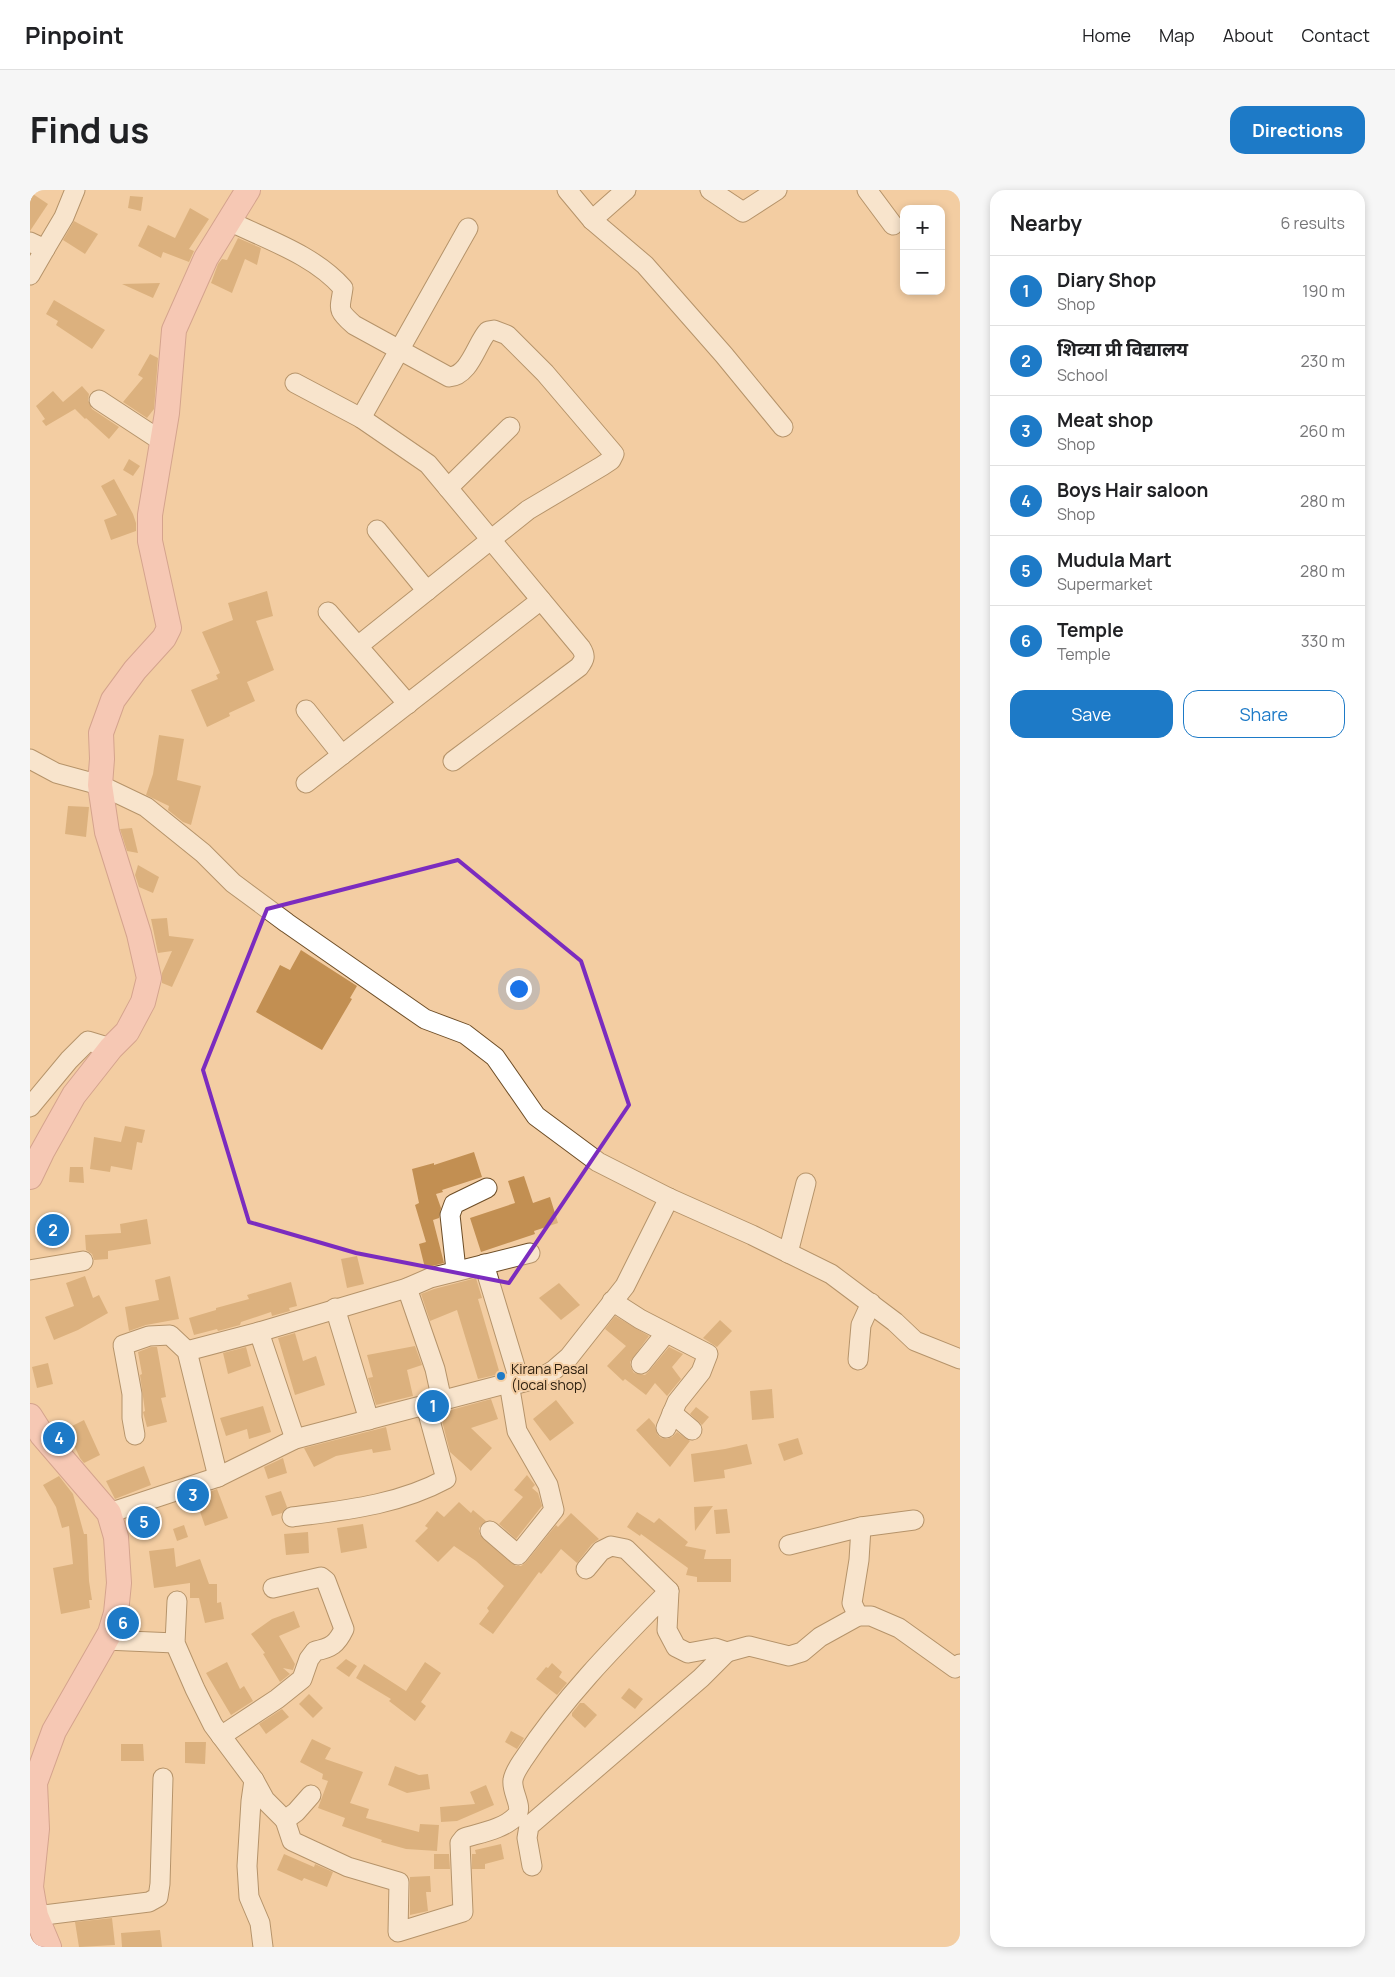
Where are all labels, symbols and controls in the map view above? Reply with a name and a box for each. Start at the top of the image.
text: Pinpoint [25,18,124,51]
text: Home [1082,23,1131,47]
text: Map [1159,23,1195,47]
text: About [1223,23,1273,47]
text: Contact [1301,23,1370,47]
text: Find us [30,106,149,154]
button: Directions [1230,106,1365,154]
map controls [900,205,945,295]
button: + [900,205,945,250]
text: Nearby [1010,209,1082,237]
text: 6 results [1280,212,1345,234]
button: − [900,250,945,295]
text: Diary Shop [1057,267,1156,293]
text: 1 [1022,280,1030,302]
text: 190 m [1302,280,1345,302]
text: Shop [1057,293,1095,315]
text: शिव्या प्री विद्यालय [1057,336,1188,362]
text: 2 [1021,350,1031,372]
text: 230 m [1301,350,1345,372]
text: School [1057,364,1108,386]
text: Meat shop [1057,407,1153,433]
text: 3 [1021,420,1031,442]
text: 260 m [1299,420,1345,442]
text: Shop [1057,433,1095,455]
text: Boys Hair saloon [1057,477,1208,503]
text: 4 [1021,490,1031,512]
text: 280 m [1300,490,1345,512]
text: Shop [1057,503,1095,525]
text: Mudula Mart [1057,547,1172,573]
text: 5 [1021,560,1031,582]
text: 280 m [1300,560,1345,582]
text: Supermarket [1057,573,1153,595]
text: Temple [1057,617,1124,643]
text: 6 [1021,630,1031,652]
text: 330 m [1301,630,1345,652]
text: Temple [1057,643,1111,665]
button: Save [1010,690,1173,738]
button: Share [1183,690,1345,738]
your location [506,976,532,1002]
pin: 2 [37,1211,69,1249]
place label: Kirana Pasal (local shop) [511,1359,588,1394]
marker: Kirana Pasal (local shop) [495,1370,507,1382]
pin: 1 [417,1387,449,1425]
pin: 4 [43,1419,75,1457]
pin: 3 [177,1476,209,1514]
pin: 5 [128,1503,160,1541]
pin: 6 [107,1604,139,1642]

